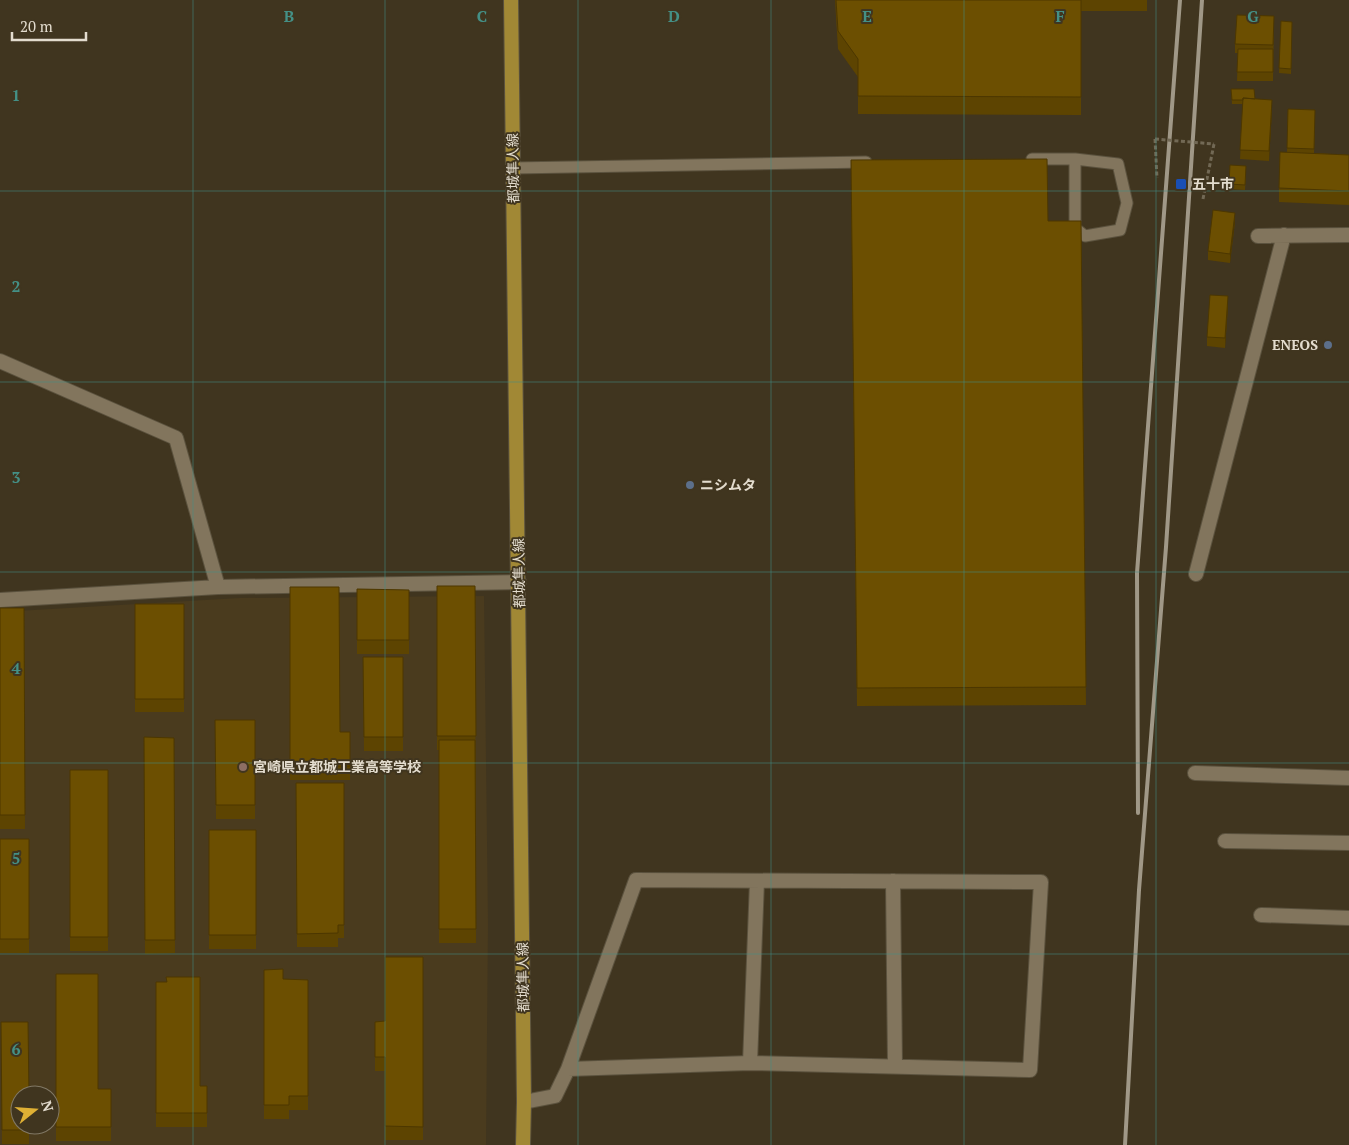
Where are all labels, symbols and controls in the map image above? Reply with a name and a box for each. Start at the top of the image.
text: B [284,5,294,27]
text: C [477,5,487,27]
text: D [668,5,680,27]
text: E [862,5,872,27]
text: F [1055,5,1065,27]
text: G [1247,5,1259,27]
scale bar [12,10,86,42]
text: 20 m [20,16,53,36]
text: 1 [11,84,21,106]
street label: 都城隼人線 [502,133,523,203]
place label: 五十市 [1192,174,1234,193]
marker: 五十市 [1174,177,1188,191]
text: 2 [11,275,21,297]
place label: ENEOS [1272,335,1318,354]
marker: ENEOS [1322,339,1334,351]
text: 3 [11,466,21,488]
place label: ニシムタ [700,475,756,494]
marker: ニシムタ [684,479,696,491]
street label: 都城隼人線 [508,538,529,608]
text: 4 [11,657,21,679]
place label: 宮崎県立都城工業高等学校 [253,757,421,776]
marker: 宮崎県立都城工業高等学校 [237,761,249,773]
text: 5 [11,847,21,869]
street label: 都城隼人線 [512,942,533,1012]
text: 6 [11,1038,21,1060]
north arrow [10,1085,60,1135]
text: N [37,1098,59,1114]

